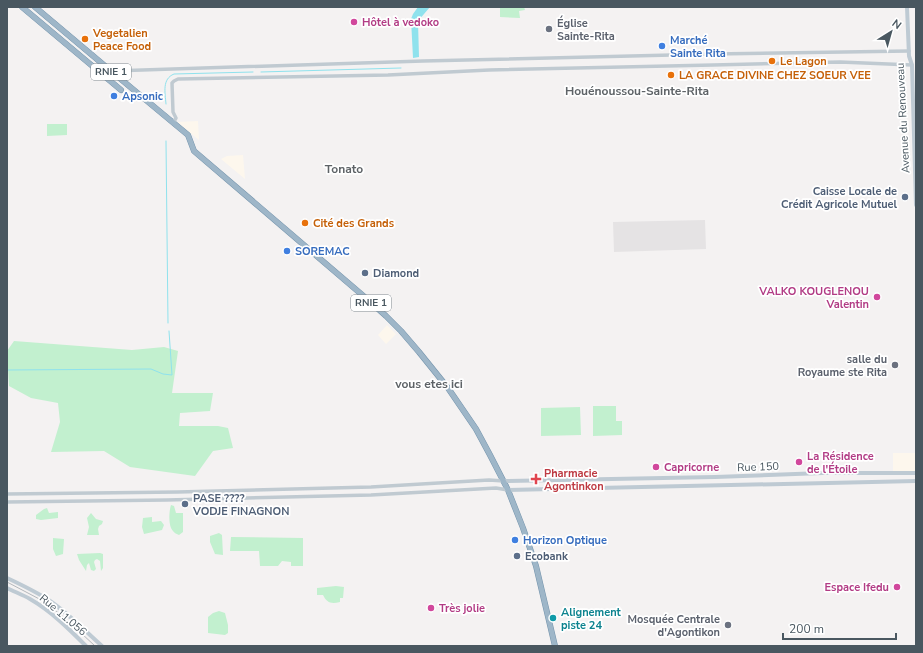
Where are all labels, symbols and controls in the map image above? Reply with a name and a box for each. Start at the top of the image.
north arrow [871,12,911,52]
place label: Hôtel à vedoko [362,15,439,30]
place label: Église Sainte-Rita [557,15,615,44]
text: N [889,16,905,33]
marker: Hôtel à vedoko [349,17,359,27]
marker: Église Sainte-Rita [544,24,554,34]
place label: Vegetalien Peace Food [92,26,151,54]
place label: Marché Sainte Rita [670,33,726,61]
marker: Vegetalien Peace Food [80,34,90,44]
marker: Marché Sainte Rita [657,41,667,51]
place label: Le Lagon [780,54,827,69]
marker: Le Lagon [767,56,777,66]
street label: Avenue du Renouveau [893,62,913,174]
road number: RNIE 1 [91,64,131,80]
place label: LA GRACE DIVINE CHEZ SOEUR VEE [679,68,871,83]
marker: LA GRACE DIVINE CHEZ SOEUR VEE [666,70,676,80]
district label: Houénoussou-Sainte-Rita [565,83,709,99]
place label: Apsonic [122,89,164,104]
marker: Apsonic [109,91,119,101]
district label: Tonato [325,161,363,177]
place label: Caisse Locale de Crédit Agricole Mutuel [781,184,897,212]
marker: Caisse Locale de Crédit Agricole Mutuel [900,192,910,202]
place label: Cité des Grands [313,216,394,231]
marker: Cité des Grands [300,218,310,228]
place label: SOREMAC [295,244,350,259]
marker: SOREMAC [282,246,292,256]
place label: Diamond [373,266,419,281]
marker: Diamond [360,268,370,278]
place label: VALKO KOUGLENOU Valentin [758,284,869,312]
marker: VALKO KOUGLENOU Valentin [872,292,882,302]
road number: RNIE 1 [351,295,391,311]
place label: salle du Royaume ste Rita [798,352,887,380]
marker: salle du Royaume ste Rita [890,360,900,370]
district label: vous etes ici [394,376,463,392]
place label: La Résidence de l'Étoile [807,449,874,477]
marker: La Résidence de l'Étoile [794,457,804,467]
street label: Rue 150 [737,459,780,475]
place label: Capricorne [664,460,719,475]
marker: Capricorne [651,462,661,472]
place label: Pharmacie Agontinkon [544,466,604,494]
marker: Pharmacie Agontinkon [531,474,541,484]
place label: PASE ???? VODJE FINAGNON [192,491,289,519]
marker: PASE ???? VODJE FINAGNON [180,499,190,509]
place label: Horizon Optique [523,533,607,548]
marker: Horizon Optique [510,535,520,545]
place label: Ecobank [525,549,569,564]
marker: Ecobank [512,551,522,561]
place label: Espace Ifedu [825,580,889,595]
marker: Espace Ifedu [892,582,902,592]
street label: Rue 11.056 [36,591,90,640]
place label: Très jolie [439,601,485,616]
marker: Très jolie [426,603,436,613]
place label: Alignement piste 24 [561,605,622,633]
place label: Mosquée Centrale d'Agontikon [627,612,720,640]
marker: Alignement piste 24 [548,613,558,623]
scale bar [783,615,896,641]
marker: Mosquée Centrale d'Agontikon [723,620,733,630]
text: 200 m [789,621,824,637]

